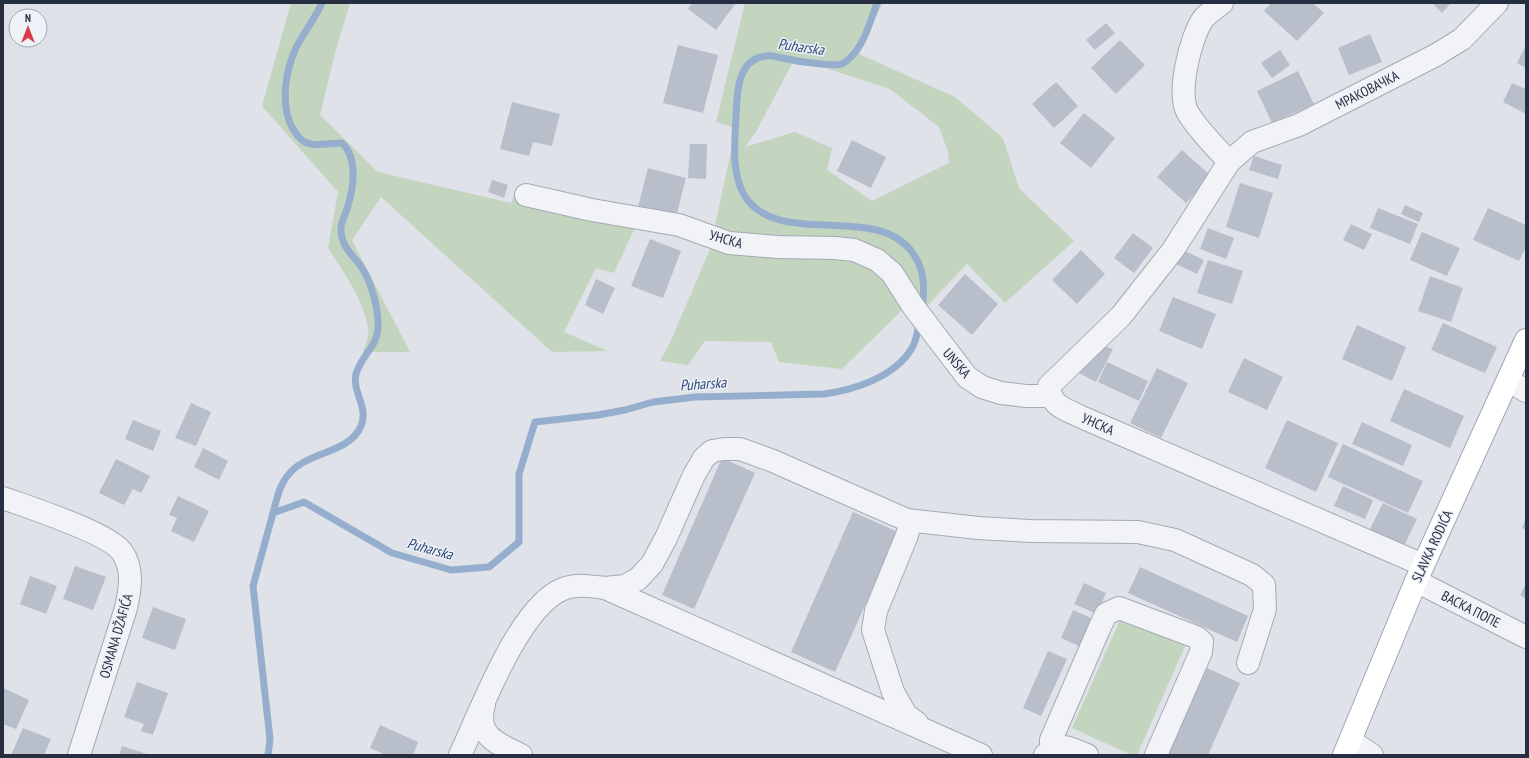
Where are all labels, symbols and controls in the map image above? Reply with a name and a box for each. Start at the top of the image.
north arrow [8,8,48,48]
text: N [25,11,31,25]
water label: Puharska [777,34,826,59]
street label: МРАКОВАЧКА [1332,66,1402,114]
street label: УНСКА [707,226,745,252]
street label: UNSKA [939,344,975,382]
water label: Puharska [679,372,728,395]
street label: УНСКА [1079,409,1117,439]
street label: SLAVKA RODIĆA [1407,507,1457,585]
water label: Puharska [405,533,456,564]
street label: ВАСКА ПОПЕ [1438,586,1504,632]
street label: OSMANA DŽAFIĆA [95,591,137,680]

